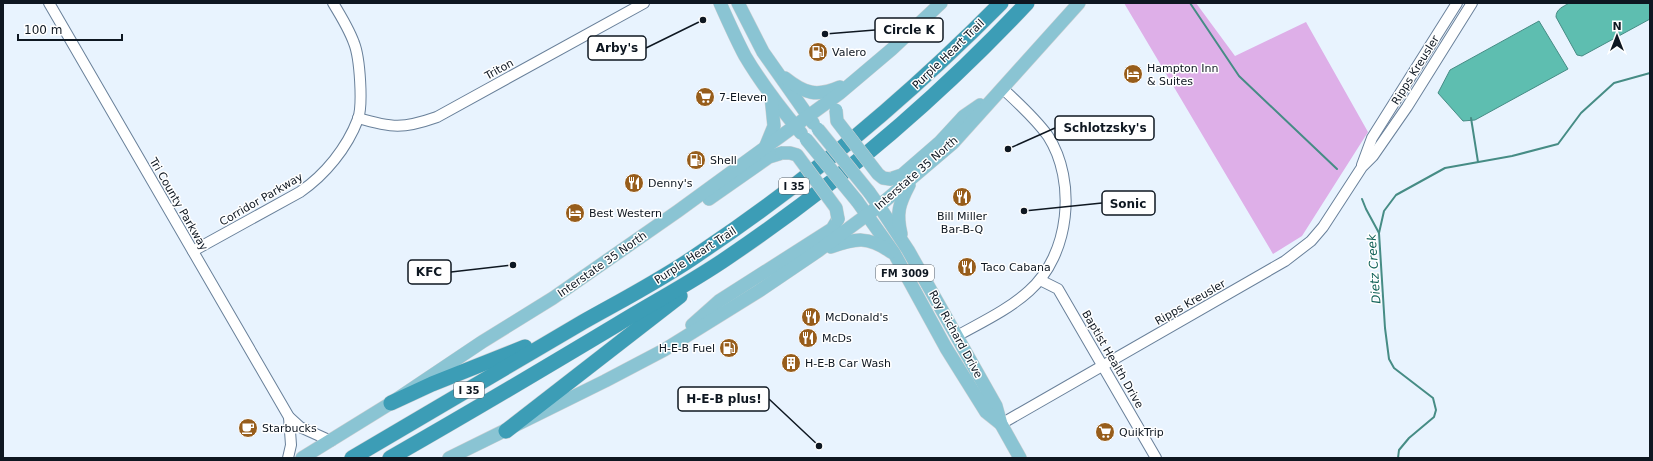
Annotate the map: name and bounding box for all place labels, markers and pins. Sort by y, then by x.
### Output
callout: Circle K [875,18,943,42]
callout: Arby's [588,36,646,60]
fuel station icon: Valero [807,41,829,63]
place label: Valero [832,46,867,59]
place label: Hampton Inn & Suites [1147,62,1218,88]
hotel icon: Hampton Inn & Suites [1122,63,1144,85]
supermarket icon: 7-Eleven [694,86,716,108]
place label: 7-Eleven [719,91,767,104]
callout: Schlotzsky's [1055,116,1154,140]
fuel station icon: Shell [685,149,707,171]
place label: Shell [710,154,737,167]
restaurant icon: Denny's [623,172,645,194]
place label: Denny's [648,177,693,190]
restaurant icon: Bill Miller Bar-B-Q [951,186,973,208]
callout: Sonic [1102,191,1155,215]
hotel icon: Best Western [564,202,586,224]
place label: Best Western [589,207,662,220]
place label: Bill Miller Bar-B-Q [937,210,988,236]
restaurant icon: Taco Cabana [956,256,978,278]
callout: KFC [408,260,451,284]
place label: Taco Cabana [980,261,1051,274]
restaurant icon: McDonald's [800,306,822,328]
place label: McDonald's [825,311,889,324]
restaurant icon: McDs [797,327,819,349]
place label: McDs [822,332,852,345]
fuel station icon: H-E-B Fuel [718,337,740,359]
place label: H-E-B Fuel [659,342,715,355]
building icon: H-E-B Car Wash [780,352,802,374]
place label: H-E-B Car Wash [805,357,891,370]
callout: H-E-B plus! [678,387,769,411]
cafe icon: Starbucks [237,417,259,439]
supermarket icon: QuikTrip [1094,421,1116,443]
place label: Starbucks [262,422,317,435]
place label: QuikTrip [1119,426,1164,439]

